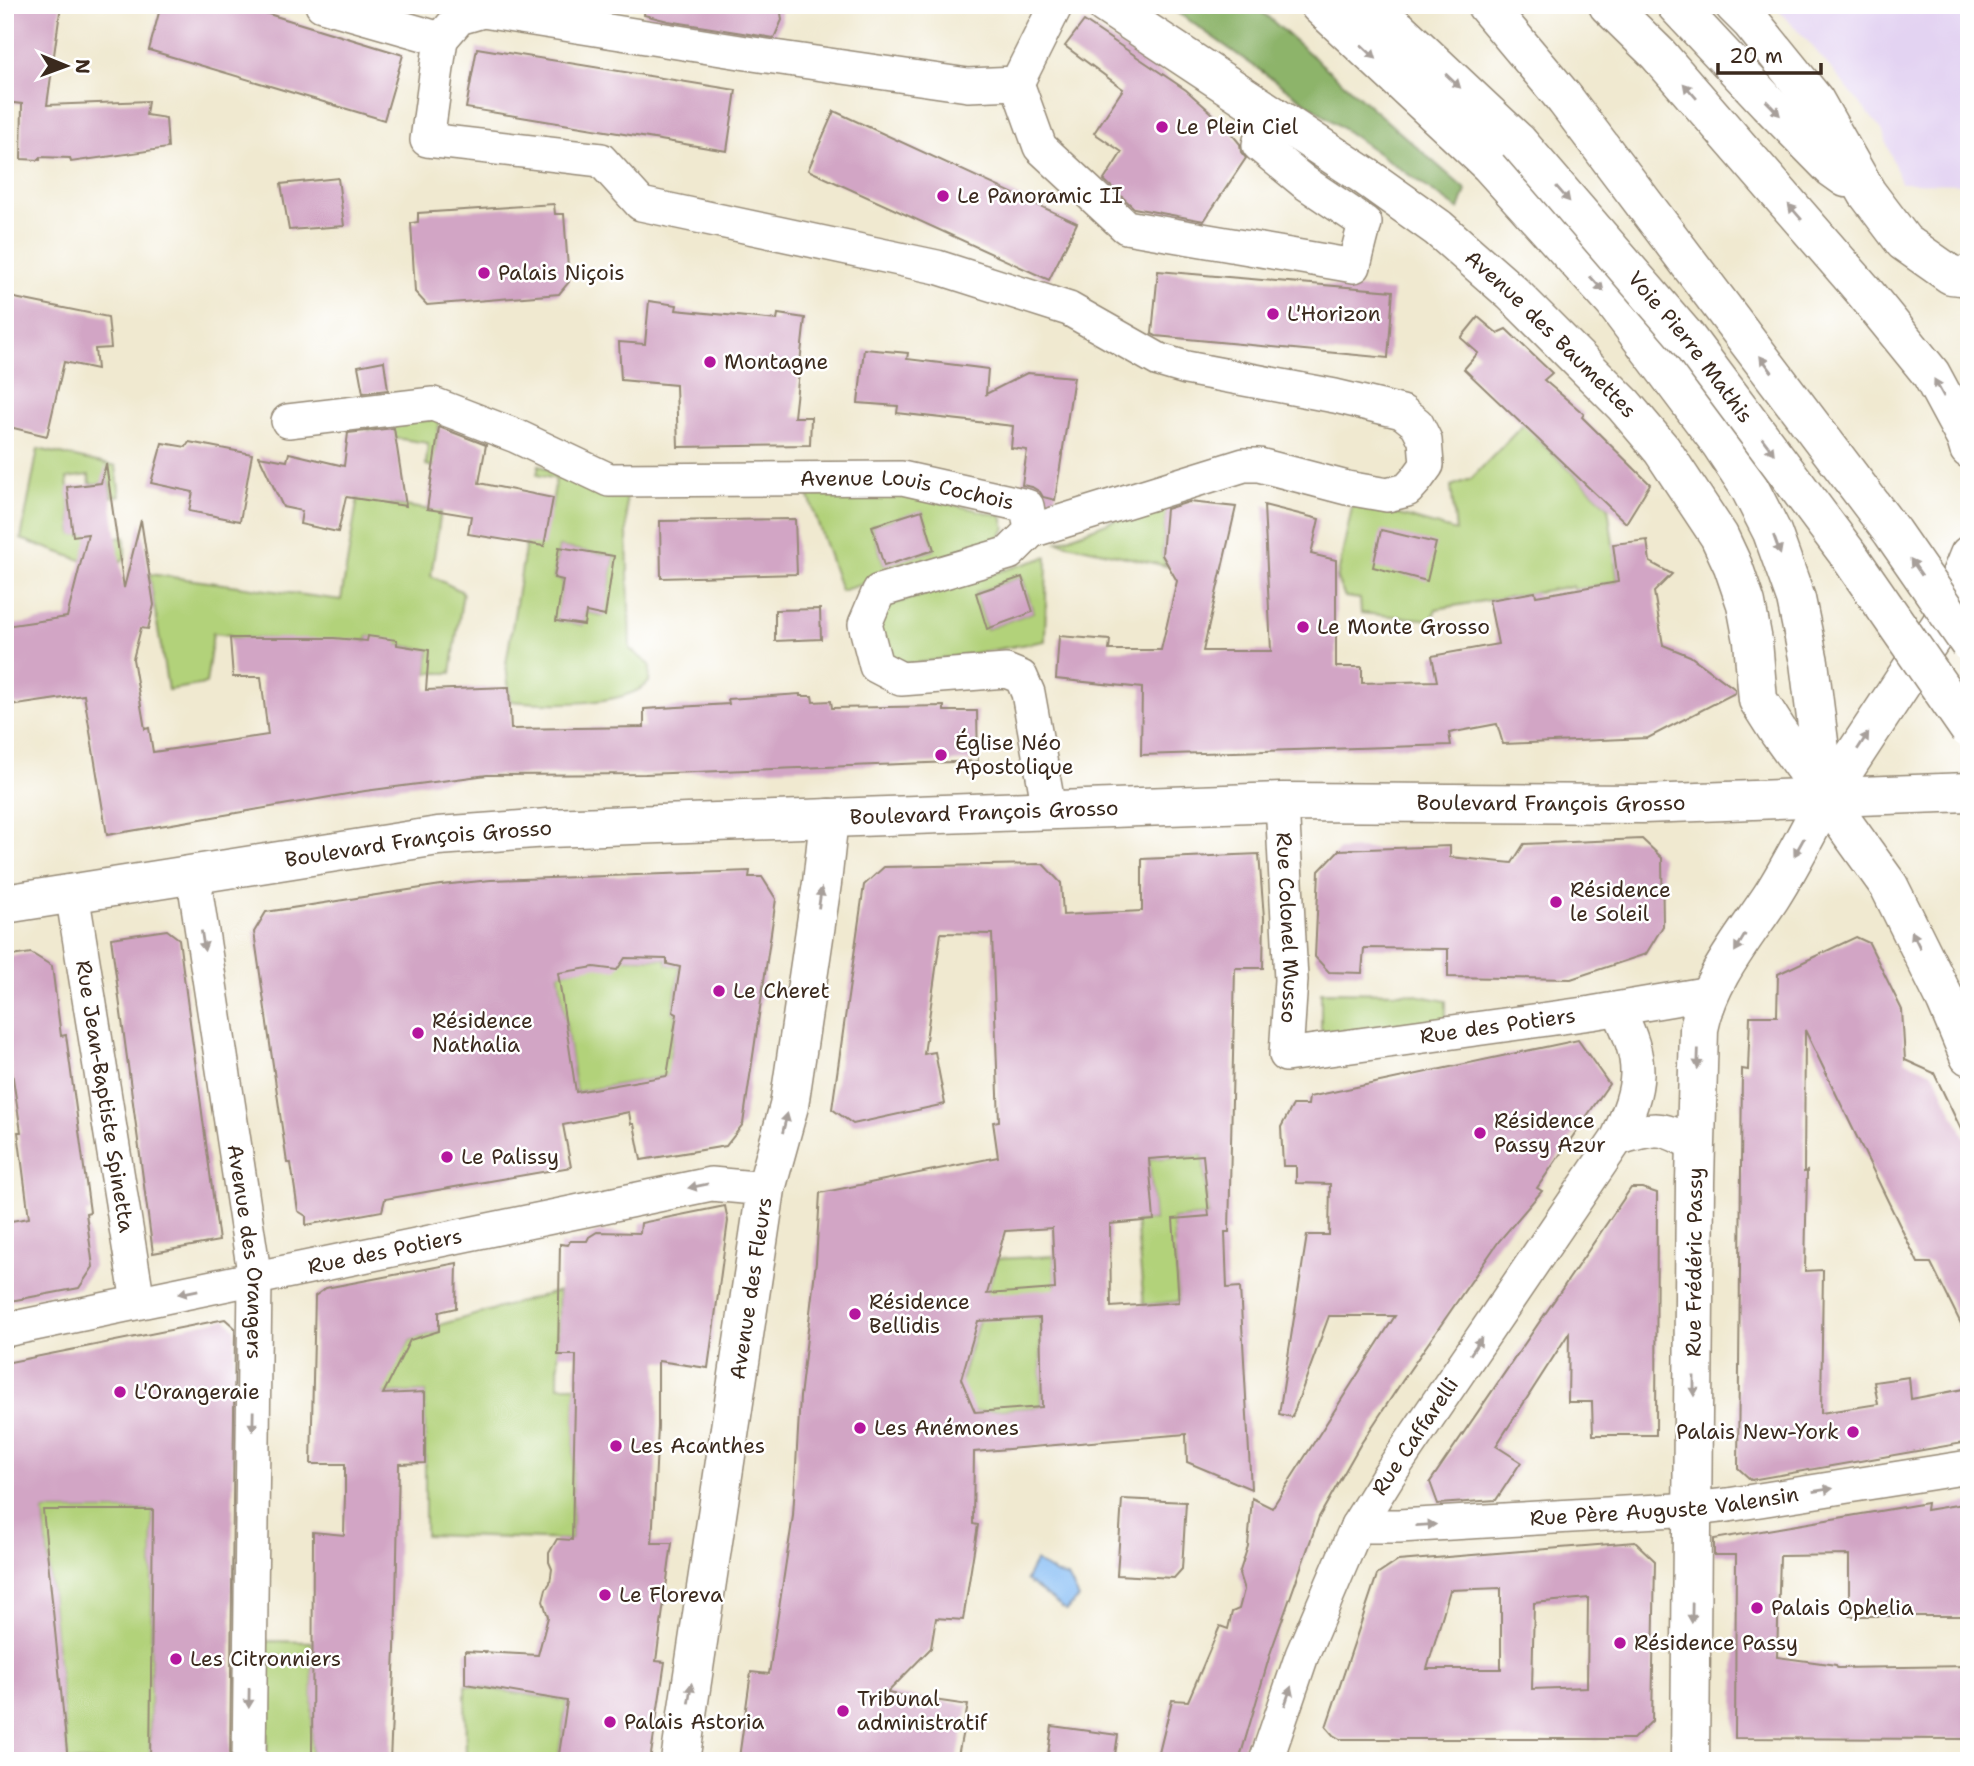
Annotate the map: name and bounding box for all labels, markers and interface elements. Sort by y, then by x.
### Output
north arrow [32,32,102,102]
scale bar [1718,32,1822,76]
text: 20 m [1729,42,1783,70]
one-way arrow [1360,43,1377,59]
text: N [70,59,95,74]
one-way arrow [1444,72,1461,88]
one-way arrow [1682,82,1698,100]
one-way arrow [1765,100,1781,116]
place label: Le Plein Ciel [1176,113,1299,141]
marker: Le Plein Ciel [1154,119,1170,135]
place label: Le Panoramic II [957,182,1123,210]
one-way arrow [1555,185,1570,202]
marker: Le Panoramic II [935,188,951,204]
one-way arrow [1787,203,1803,221]
street label: Avenue des Baumettes [1459,244,1643,424]
place label: Palais Niçois [498,259,625,287]
marker: Palais Niçois [476,265,492,281]
street label: Voie Pierre Mathis [1621,265,1759,429]
one-way arrow [1589,275,1605,293]
place label: L'Horizon [1287,300,1381,328]
marker: L'Horizon [1265,306,1281,322]
place label: Montagne [724,348,828,376]
marker: Montagne [702,354,718,370]
one-way arrow [1759,355,1773,373]
one-way arrow [1933,378,1945,398]
one-way arrow [1760,437,1775,455]
street label: Avenue Louis Cochois [800,464,1017,517]
one-way arrow [1772,535,1783,556]
one-way arrow [1909,558,1923,576]
place label: Le Monte Grosso [1317,613,1490,641]
marker: Le Monte Grosso [1295,619,1311,635]
place label: Église Néo Apostolique [955,728,1074,781]
one-way arrow [1856,732,1869,751]
marker: Église Néo Apostolique [933,747,949,763]
street label: Boulevard François Grosso [1416,788,1686,818]
street label: Boulevard François Grosso [849,794,1119,831]
street label: Boulevard François Grosso [283,814,553,874]
street label: Rue Colonel Musso [1270,832,1305,1024]
one-way arrow [1793,837,1805,857]
place label: Résidence le Soleil [1570,876,1671,928]
one-way arrow [815,887,826,909]
marker: Résidence le Soleil [1548,894,1564,910]
one-way arrow [198,930,209,952]
one-way arrow [1911,930,1922,950]
one-way arrow [1733,934,1746,953]
street label: Rue Jean-Baptiste Spinetta [69,958,141,1235]
place label: Le Cheret [733,977,830,1005]
marker: Le Cheret [711,983,727,999]
street label: Rue des Potiers [1418,1001,1577,1050]
place label: Résidence Nathalia [432,1007,533,1059]
marker: Résidence Nathalia [410,1025,426,1041]
one-way arrow [1693,1049,1704,1071]
place label: Résidence Passy Azur [1494,1107,1606,1159]
one-way arrow [780,1112,791,1134]
marker: Résidence Passy Azur [1472,1125,1488,1141]
street label: Avenue des Orangers [221,1142,269,1360]
place label: Le Palissy [461,1143,559,1171]
marker: Le Palissy [439,1149,455,1165]
street label: Rue Frédéric Passy [1679,1167,1709,1357]
one-way arrow [687,1181,709,1192]
street label: Avenue des Fleurs [724,1195,779,1381]
street label: Rue des Potiers [305,1222,465,1281]
one-way arrow [177,1287,199,1298]
place label: Résidence Bellidis [869,1288,970,1340]
marker: Résidence Bellidis [847,1306,863,1322]
one-way arrow [1469,1337,1483,1355]
street label: Rue Caffarelli [1365,1372,1465,1501]
one-way arrow [1688,1375,1700,1397]
place label: L'Orangeraie [134,1378,260,1406]
marker: L'Orangeraie [112,1384,128,1400]
one-way arrow [247,1410,259,1432]
place label: Les Anémones [874,1414,1019,1442]
place label: Palais New-York [1676,1418,1839,1446]
marker: Les Anémones [852,1420,868,1436]
marker: Palais New-York [1845,1424,1861,1440]
place label: Les Acanthes [630,1432,765,1460]
marker: Les Acanthes [608,1438,624,1454]
street label: Rue Père Auguste Valensin [1529,1480,1801,1532]
one-way arrow [1812,1484,1834,1495]
one-way arrow [1415,1519,1437,1530]
place label: Le Floreva [619,1581,723,1609]
marker: Le Floreva [597,1587,613,1603]
place label: Palais Ophelia [1771,1594,1914,1622]
marker: Palais Ophelia [1749,1600,1765,1616]
one-way arrow [1686,1602,1698,1624]
place label: Résidence Passy [1634,1629,1798,1657]
marker: Résidence Passy [1612,1635,1628,1651]
place label: Les Citronniers [190,1645,341,1673]
marker: Les Citronniers [168,1651,184,1667]
one-way arrow [685,1682,696,1704]
place label: Tribunal administratif [857,1685,988,1737]
one-way arrow [1283,1686,1294,1707]
one-way arrow [244,1687,255,1709]
marker: Tribunal administratif [835,1703,851,1719]
place label: Palais Astoria [624,1708,764,1736]
marker: Palais Astoria [602,1714,618,1730]

